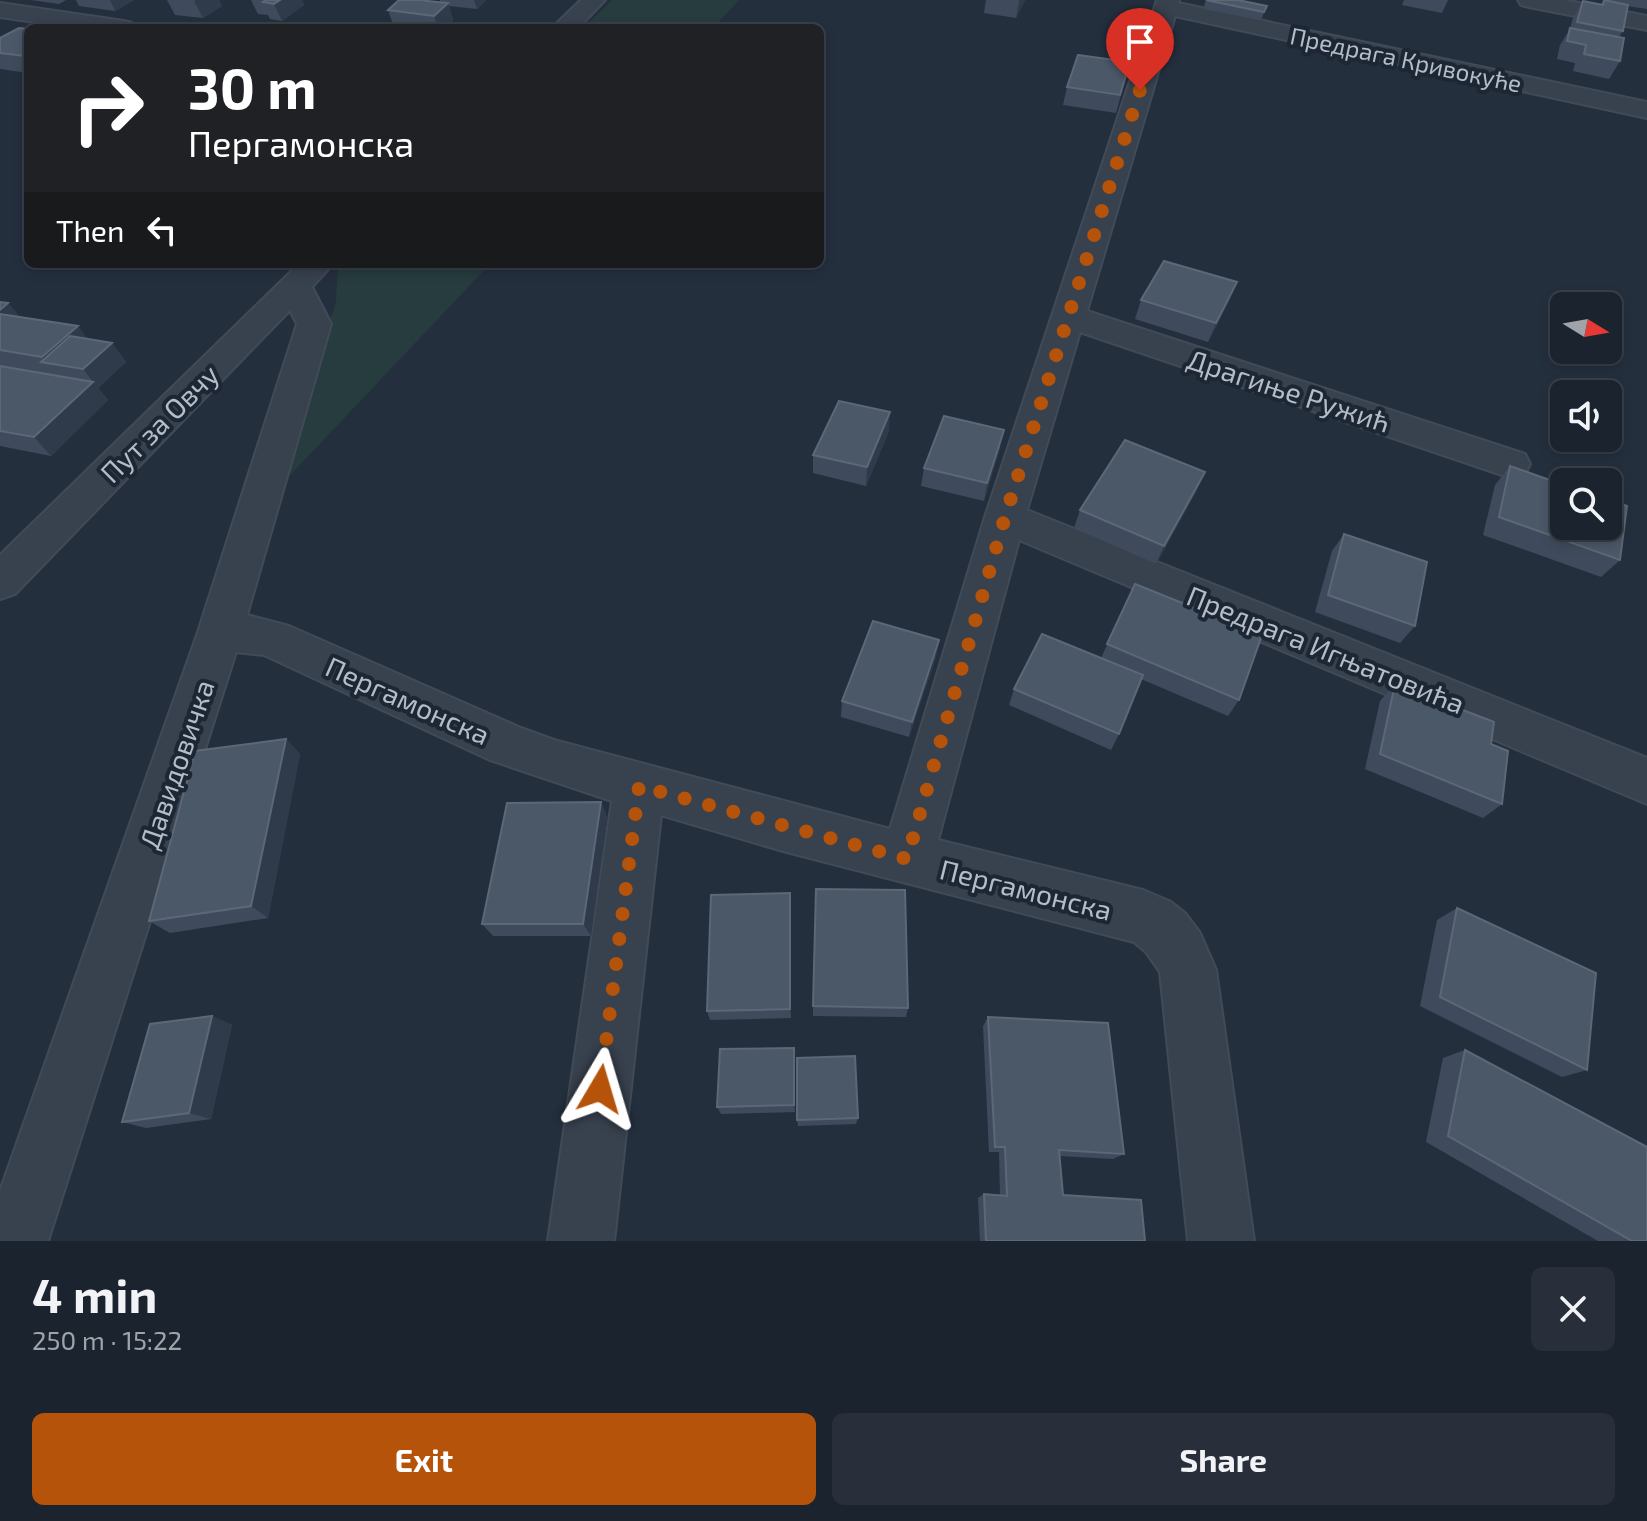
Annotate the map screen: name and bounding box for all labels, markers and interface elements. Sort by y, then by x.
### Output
pin [1106,8,1174,90]
icon: arrive [1118,20,1162,64]
street label: Предрага Кривокуће [1287,20,1524,99]
text: 30 m [188,53,317,120]
icon: right [56,56,160,160]
text: Пергамонска [188,121,414,164]
icon: left [140,208,184,252]
text: Then [56,212,124,248]
north arrow [1550,292,1622,364]
map controls [1550,292,1622,540]
street label: Драгиње Ружић [1183,341,1395,439]
street label: Пут за Овчу [93,357,225,489]
button: sound [1550,380,1622,452]
button: search [1550,468,1622,540]
street label: Предрага Игњатовића [1182,578,1470,720]
street label: Пергамонска [321,649,495,751]
street label: Давидовичка [131,675,221,853]
street label: Пергамонска [937,851,1115,927]
position arrow [558,1047,642,1131]
text: 4 min [32,1265,157,1323]
button: close [1531,1267,1615,1351]
text: 250 m · 15:22 [32,1324,182,1355]
button: Exit [32,1413,816,1505]
button: Share [832,1413,1615,1505]

